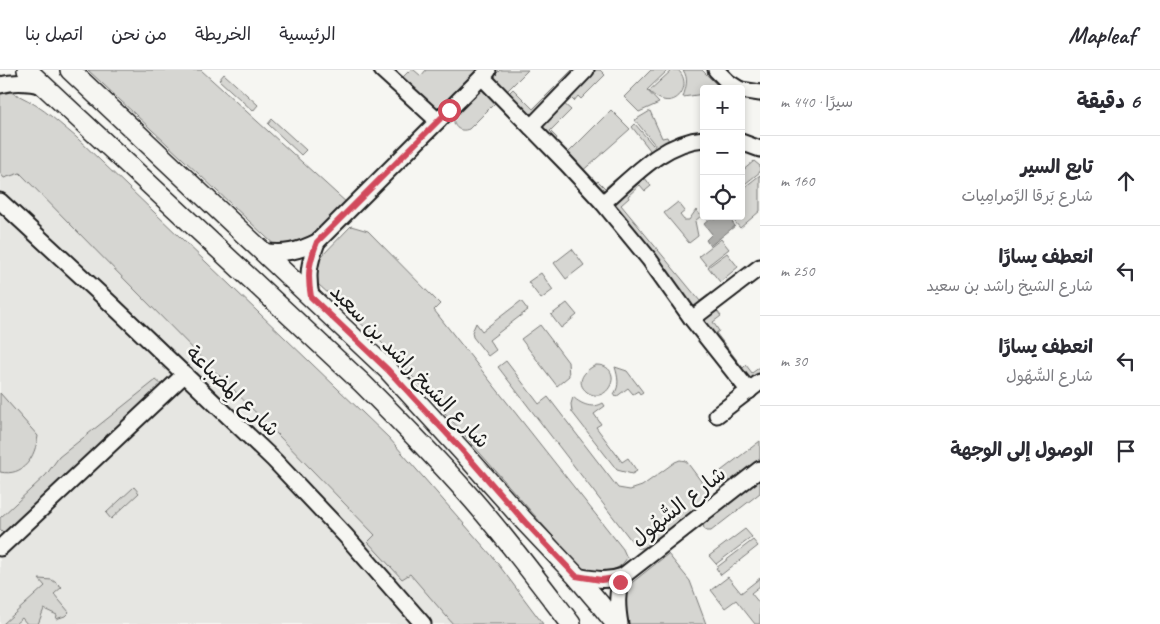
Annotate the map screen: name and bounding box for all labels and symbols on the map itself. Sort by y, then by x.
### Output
route start [438,99,461,122]
street label: شارع الشيخ راشد بن سعيد [323,278,495,455]
street label: شارع المِضباعة [179,340,285,444]
street label: شارع السُّهُول [625,461,732,553]
route end [609,571,632,594]

